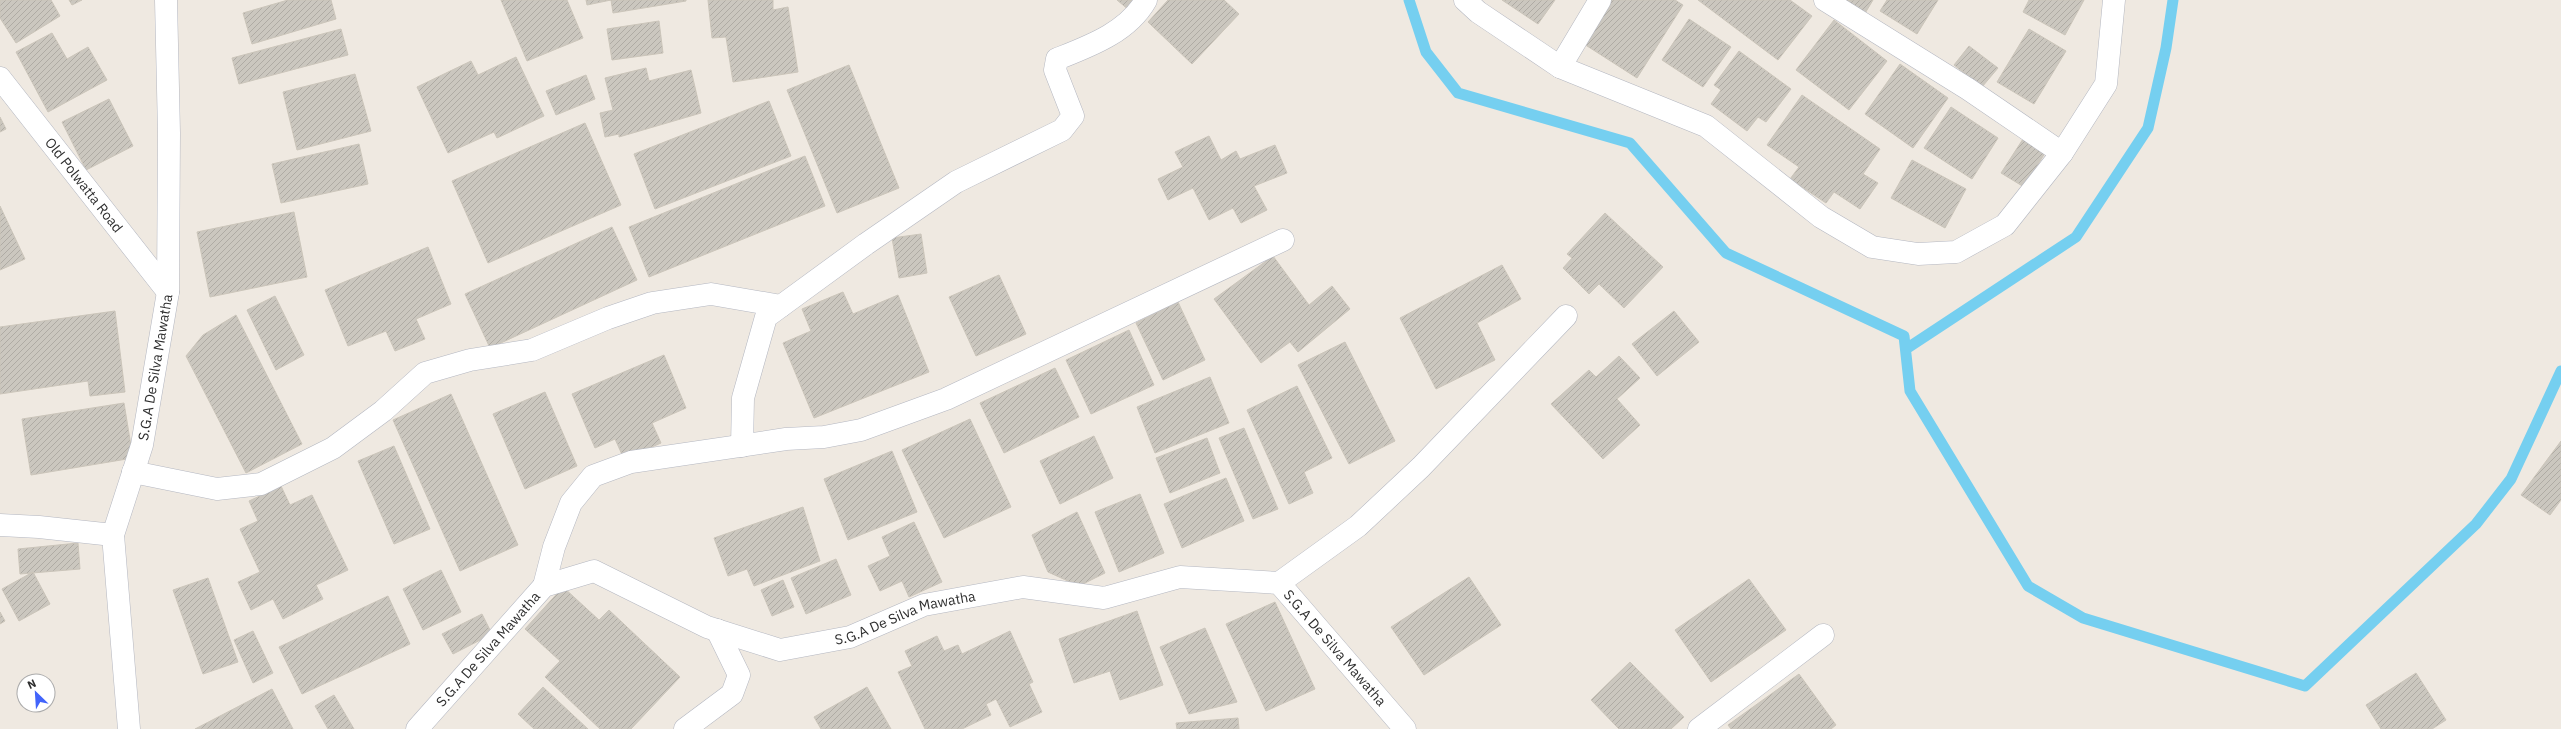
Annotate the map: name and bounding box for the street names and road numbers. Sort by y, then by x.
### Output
street label: Old Polwatta Road [41,134,127,236]
street label: S.G.A De Silva Mawatha [134,292,177,442]
street label: S.G.A De Silva Mawatha [1280,586,1391,710]
street label: S.G.A De Silva Mawatha [432,587,544,710]
street label: S.G.A De Silva Mawatha [833,587,977,649]

